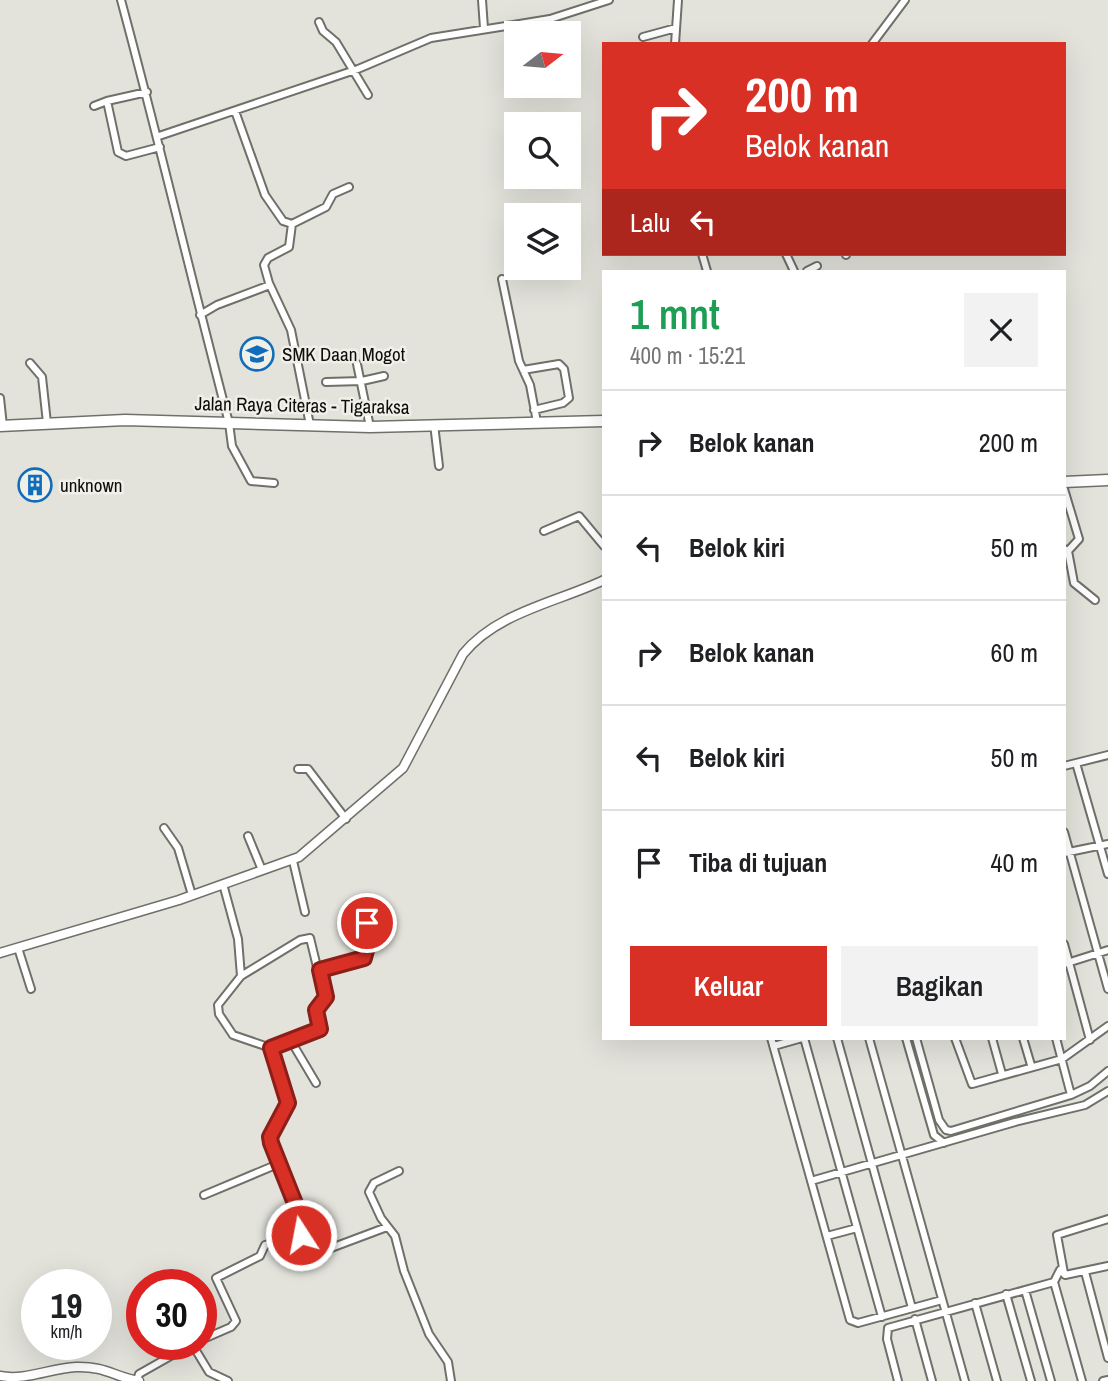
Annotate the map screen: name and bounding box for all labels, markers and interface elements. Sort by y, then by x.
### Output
north arrow [504,21,581,98]
map controls [504,21,581,280]
text: 200 m [745,61,859,127]
icon: right [630,70,721,161]
button: search [504,112,581,189]
text: Belok kanan [745,124,889,167]
button: layers [504,203,581,280]
icon: left [684,203,722,241]
text: Lalu [630,205,670,240]
text: 1 mnt [630,286,720,342]
button: close [964,293,1038,367]
school or university icon: SMK Daan Mogot [238,335,276,373]
text: 400 m · 15:21 [630,340,745,371]
place label: SMK Daan Mogot [282,341,406,367]
street label: Jalan Raya Citeras - Tigaraksa [194,390,410,420]
icon: right [630,424,668,462]
text: Belok kanan [689,425,815,460]
text: 200 m [979,425,1038,460]
building icon: unknown [16,466,54,504]
place label: unknown [60,472,122,498]
icon: left [630,529,668,567]
text: Belok kiri [689,530,785,565]
text: 50 m [991,530,1038,565]
icon: right [630,634,668,672]
text: Belok kanan [689,635,815,670]
text: 60 m [991,635,1038,670]
icon: left [630,739,668,777]
text: Belok kiri [689,740,785,775]
text: 50 m [991,740,1038,775]
icon: arrive [630,844,668,882]
text: Tiba di tujuan [689,845,827,880]
text: 40 m [991,845,1038,880]
pin [337,893,397,953]
icon: arrive [348,904,386,942]
button: Keluar [630,946,827,1026]
button: Bagikan [841,946,1038,1026]
position arrow [264,1198,338,1272]
speed limit sign: 30 [126,1269,217,1360]
text: 19 [51,1282,82,1329]
text: km/h [51,1319,83,1344]

